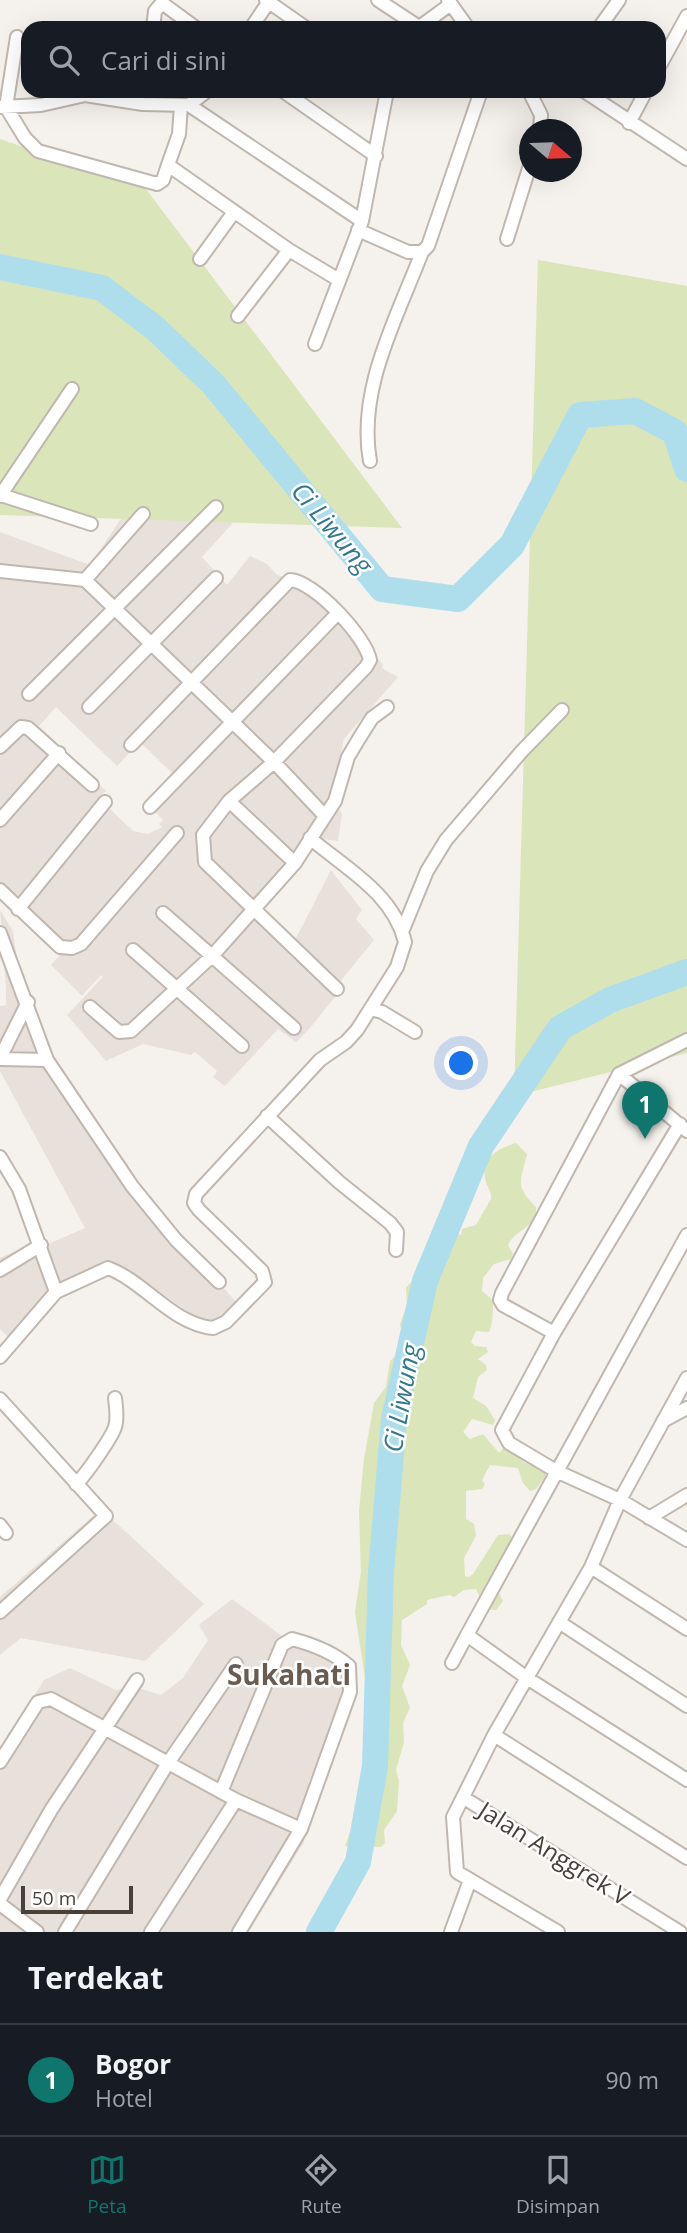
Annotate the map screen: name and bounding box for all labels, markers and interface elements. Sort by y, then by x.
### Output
search box [21,21,666,98]
icon: search [45,41,83,79]
text: Cari di sini [101,42,226,78]
north arrow [519,119,582,182]
water label: Ci Liwung [284,474,383,582]
your location [444,1046,478,1080]
pin: 1 [622,1081,668,1139]
water label: Ci Liwung [374,1339,429,1455]
district label: Sukahati [227,1655,351,1693]
street label: Jalan Anggrek V [471,1792,637,1913]
scale bar [21,1883,133,1915]
text: 50 m [32,1885,76,1911]
text: Terdekat [28,1957,163,1998]
text: Bogor [95,2046,171,2082]
text: 1 [44,2064,58,2096]
text: 90 m [605,2064,659,2096]
text: Hotel [95,2082,153,2114]
tab: Peta [87,2151,127,2219]
tab: Rute [301,2151,342,2219]
tab: Disimpan [516,2151,600,2219]

